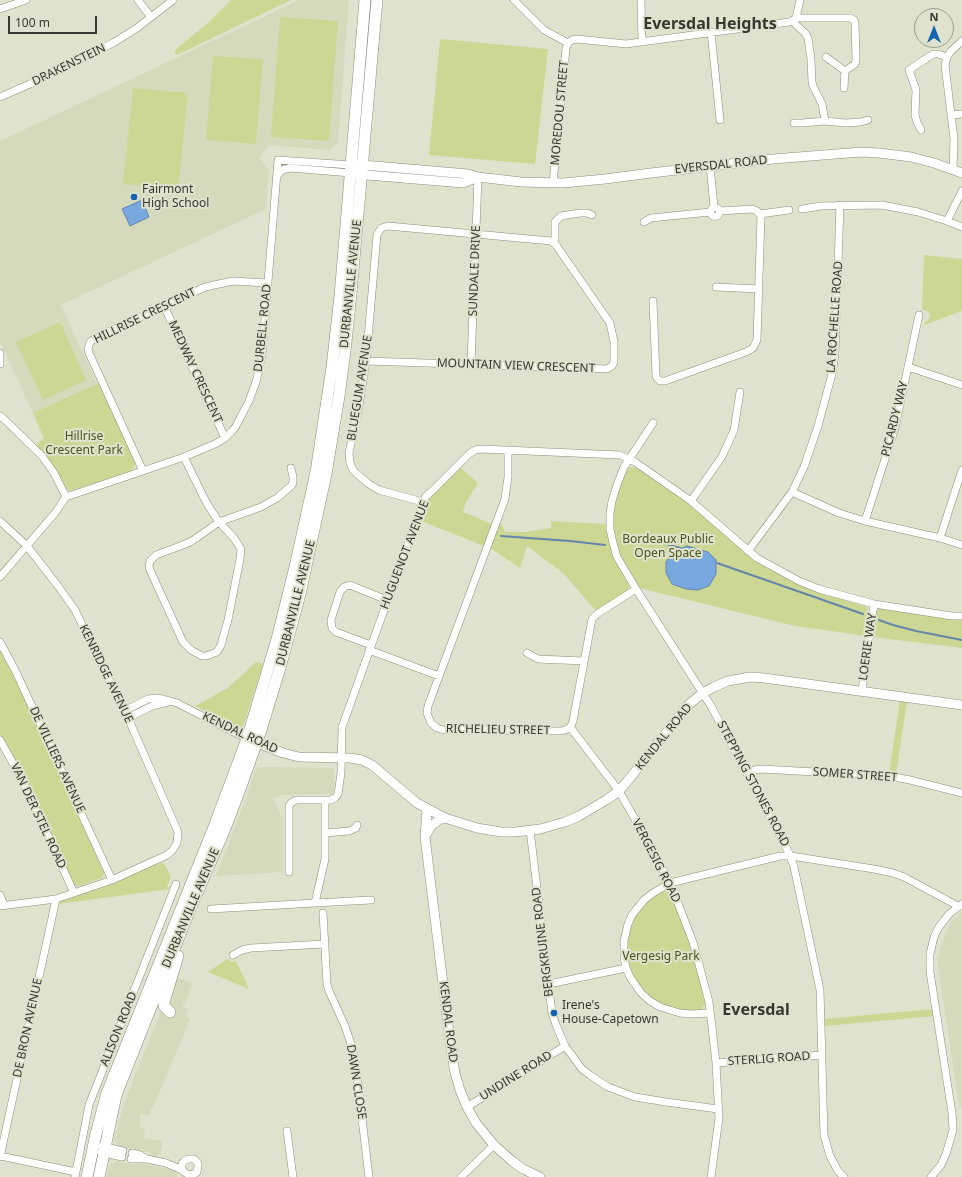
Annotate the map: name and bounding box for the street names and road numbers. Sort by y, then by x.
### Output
street label: DRAKENSTEIN [30,41,108,89]
street label: MOREDOU STREET [548,60,572,166]
street label: EVERSDAL ROAD [674,153,768,177]
street label: DURBANVILLE AVENUE [337,219,365,349]
street label: SUNDALE DRIVE [466,225,484,317]
street label: LA ROCHELLE ROAD [824,260,846,374]
street label: DURBELL ROAD [251,283,275,373]
street label: HILLRISE CRESCENT [92,285,198,347]
street label: MEDWAY CRESCENT [165,318,225,426]
street label: BLUEGUM AVENUE [345,334,375,442]
street label: MOUNTAIN VIEW CRESCENT [437,356,595,376]
street label: PICARDY WAY [879,380,911,458]
street label: HUGUENOT AVENUE [378,499,432,611]
street label: DURBANVILLE AVENUE [273,539,319,667]
street label: LOERIE WAY [856,612,880,682]
street label: KENRIDGE AVENUE [76,622,136,726]
street label: KENDAL ROAD [633,701,695,773]
street label: DE VILLIERS AVENUE [26,704,88,816]
street label: KENDAL ROAD [200,709,280,757]
street label: STEPPING STONES ROAD [714,719,792,849]
street label: RICHELIEU STREET [446,722,550,738]
street label: VAN DER STEL ROAD [7,761,69,871]
street label: SOMER STREET [812,765,898,785]
street label: VERGESIG ROAD [629,817,683,905]
street label: DURBANVILLE AVENUE [159,846,223,970]
street label: BERGKRUINE ROAD [529,886,557,998]
street label: DE BRON AVENUE [10,977,46,1079]
street label: KENDAL ROAD [436,981,460,1063]
street label: ALISON ROAD [97,990,141,1068]
street label: DAWN CLOSE [343,1044,369,1120]
street label: UNDINE ROAD [477,1048,555,1104]
street label: STERLIG ROAD [727,1049,811,1069]

